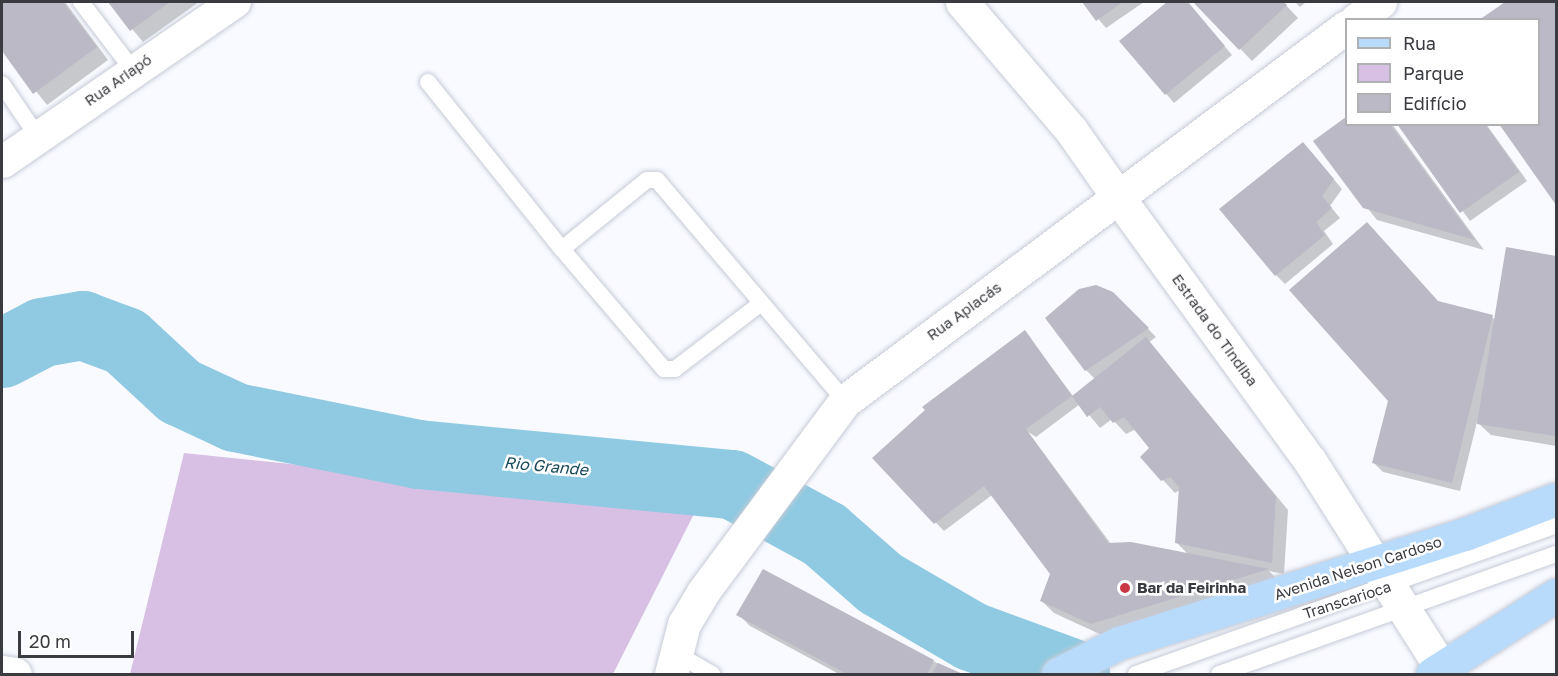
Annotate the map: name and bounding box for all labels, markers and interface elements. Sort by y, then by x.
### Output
legend [1345,18,1540,126]
text: Rua [1403,32,1436,54]
street label: Rua Ariapó [81,50,155,110]
text: Parque [1403,62,1464,84]
text: Edifício [1403,92,1467,114]
street label: Estrada do Tindiba [1168,270,1262,390]
street label: Rua Apiacás [923,278,1005,344]
water label: Rio Grande [503,453,589,479]
street label: Avenida Nelson Cardoso [1272,532,1444,604]
street label: Transcarioca [1301,577,1393,623]
place label: Bar da Feirinha [1137,579,1246,597]
marker: Bar da Feirinha [1118,581,1132,595]
scale bar [21,619,136,657]
text: 20 m [29,630,71,652]

